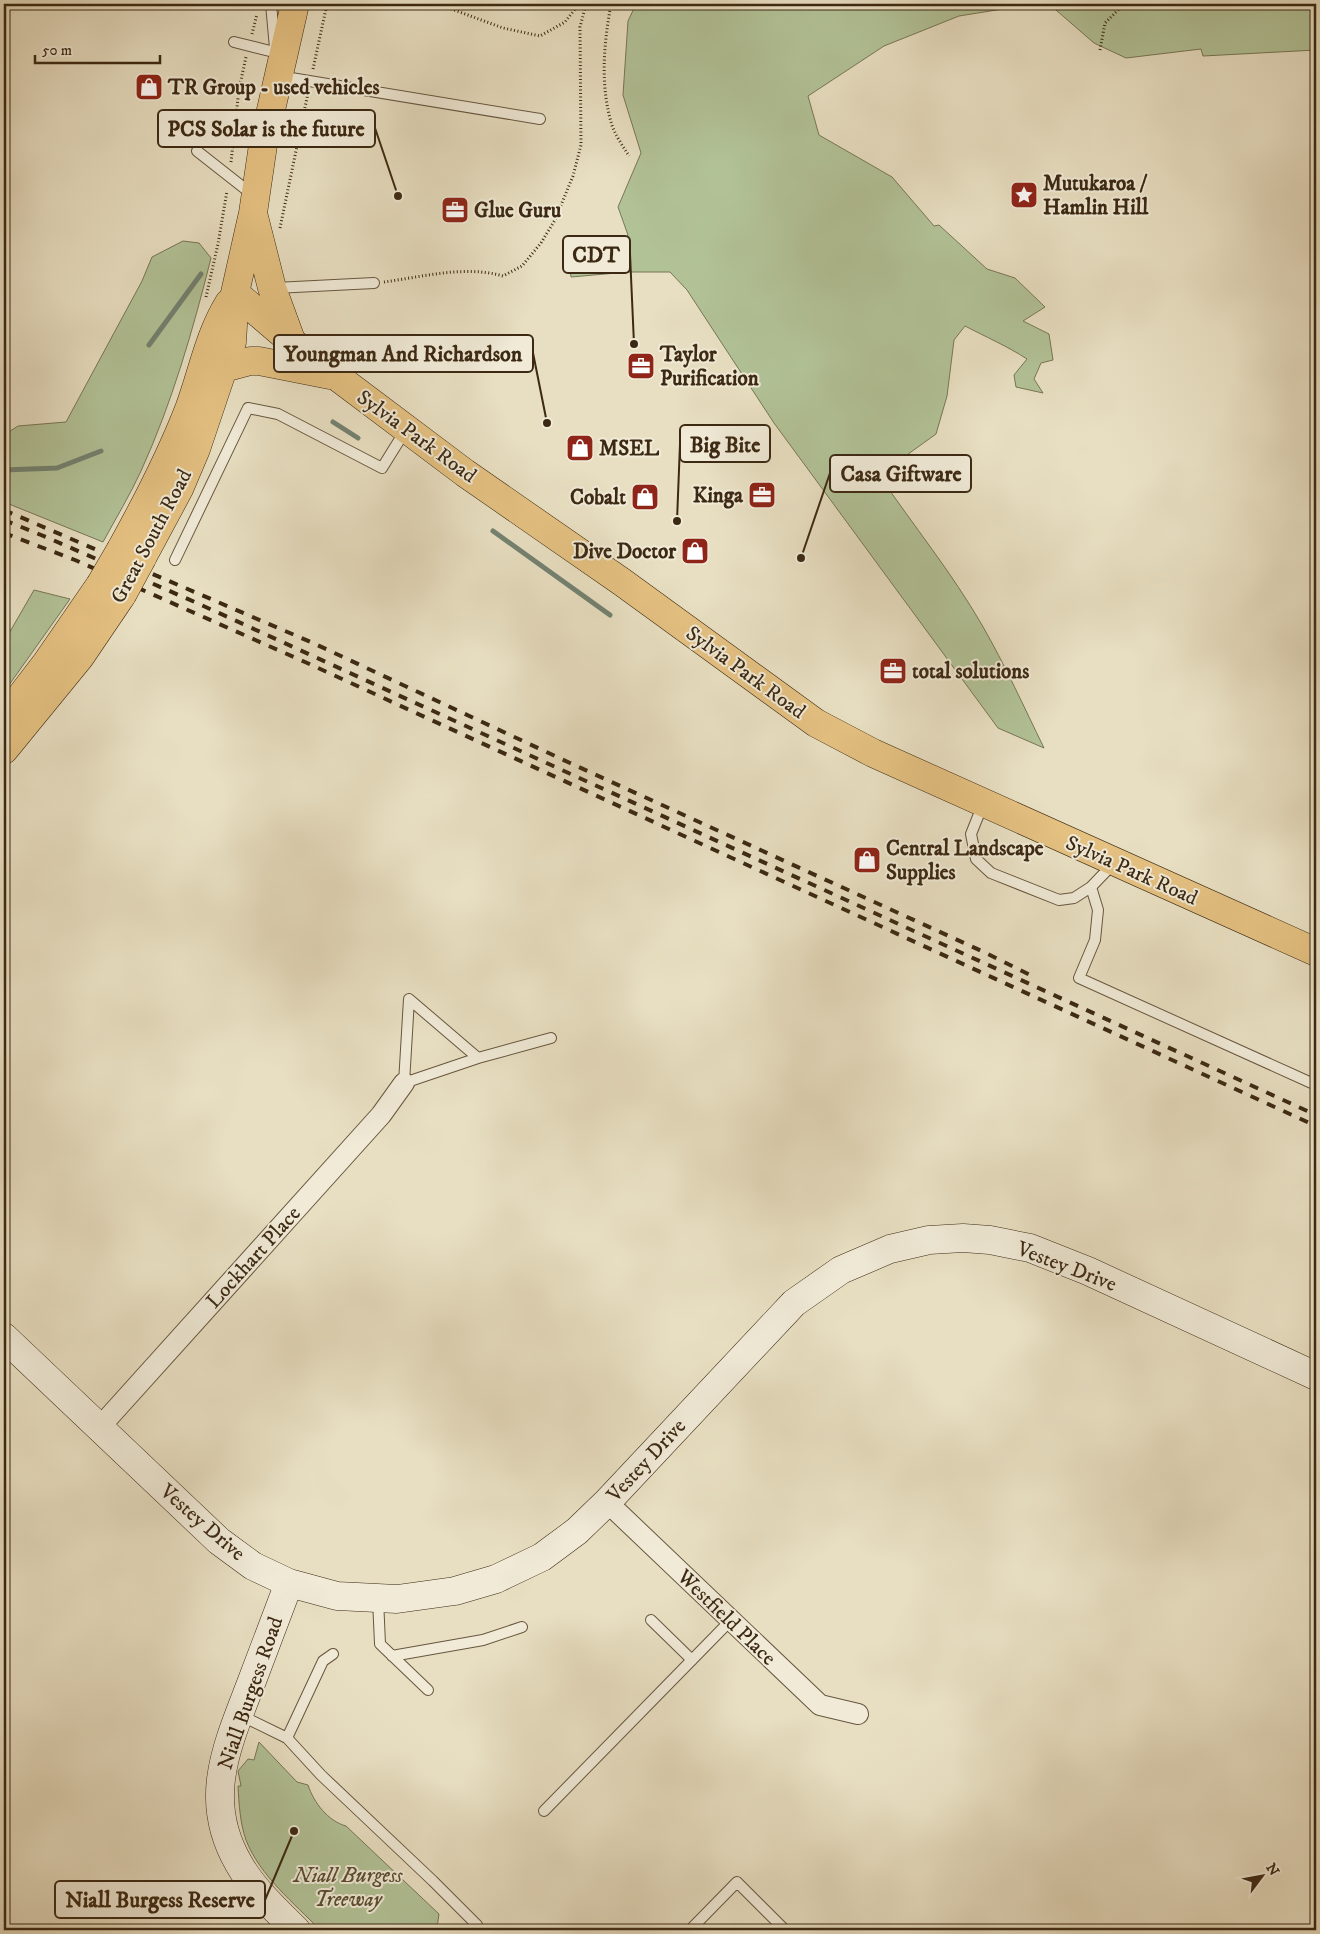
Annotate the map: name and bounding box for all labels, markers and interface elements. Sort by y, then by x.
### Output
scale bar [35,32,160,64]
text: 50 m [42,41,72,60]
shop icon: TR Group - used vehicles [134,72,164,102]
place label: TR Group - used vehicles [167,75,379,101]
callout: PCS Solar is the future [158,110,375,147]
text: PCS Solar is the future [167,116,365,143]
place label: Mutukaroa / Hamlin Hill [1043,171,1149,221]
place icon: Mutukaroa / Hamlin Hill [1009,180,1039,210]
office icon: Glue Guru [440,195,470,225]
place label: Glue Guru [474,198,561,224]
callout: CDT [563,236,630,273]
text: CDT [572,242,620,269]
callout: Youngman And Richardson [274,335,533,372]
text: Youngman And Richardson [283,341,523,368]
place label: Taylor Purification [659,342,760,392]
office icon: Taylor Purification [626,351,656,381]
street label: Sylvia Park Road [351,385,482,489]
callout: Big Bite [680,425,770,462]
text: Big Bite [690,432,760,459]
shop icon: MSEL [565,433,595,463]
place label: MSEL [599,436,660,462]
callout: Casa Giftware [830,455,971,492]
text: Casa Giftware [840,461,962,488]
street label: Great South Road [106,464,198,608]
office icon: Kinga [747,480,777,510]
shop icon: Cobalt [630,482,660,512]
place label: Kinga [693,483,744,509]
place label: Cobalt [570,485,626,511]
shop icon: Dive Doctor [680,536,710,566]
place label: Dive Doctor [573,539,677,565]
street label: Sylvia Park Road [680,621,811,725]
office icon: total solutions [878,656,908,686]
place label: total solutions [912,659,1029,685]
street label: Sylvia Park Road [1062,830,1202,912]
place label: Central Landscape Supplies [886,836,1044,886]
shop icon: Central Landscape Supplies [852,845,882,875]
street label: Lockhart Place [201,1201,307,1314]
street label: Vestey Drive [1012,1236,1120,1298]
street label: Vestey Drive [601,1413,692,1509]
street label: Vestey Drive [154,1478,251,1567]
street label: Westfield Place [671,1563,781,1672]
street label: Niall Burgess Road [213,1613,290,1773]
north arrow [1238,1852,1288,1902]
text: N [1261,1860,1283,1880]
park label: Niall Burgess Treeway [293,1863,403,1913]
callout: Niall Burgess Reserve [55,1881,265,1918]
text: Niall Burgess Reserve [65,1887,255,1914]

